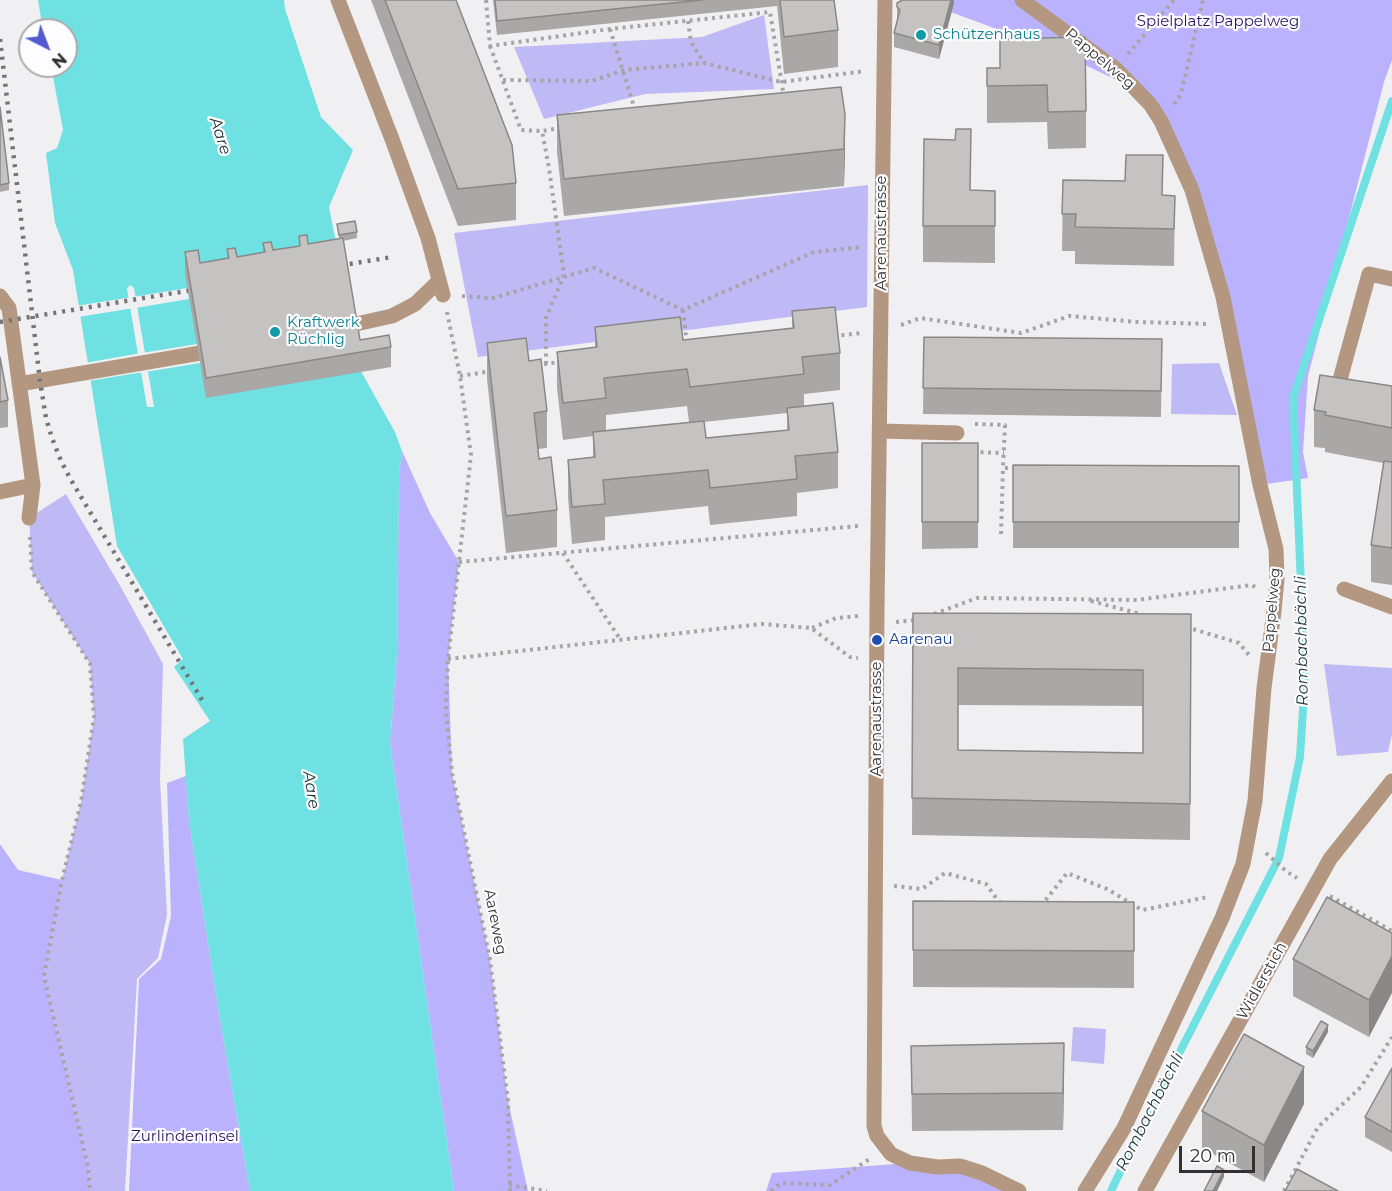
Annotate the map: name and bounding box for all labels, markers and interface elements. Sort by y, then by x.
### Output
park label: Spielplatz Pappelweg [1137,13,1299,31]
north arrow [18,18,78,78]
street label: Pappelweg [1062,25,1138,93]
place label: Schützenhaus [933,26,1040,44]
marker: Schützenhaus [914,28,928,42]
text: N [48,49,70,72]
water label: Aare [205,115,235,157]
street label: Aarenaustrasse [873,176,891,290]
place label: Kraftwerk Rüchlig [287,314,360,349]
marker: Kraftwerk Rüchlig [268,325,282,339]
street label: Pappelweg [1259,567,1285,653]
water label: Rombachbächli [1291,576,1313,706]
place label: Aarenau [889,631,953,649]
marker: Aarenau [870,633,884,647]
street label: Aarenaustrasse [868,662,886,776]
water label: Aare [299,770,323,810]
street label: Aareweg [480,888,510,956]
street label: Widlerstich [1233,939,1291,1023]
water label: Rombachbächli [1112,1050,1188,1174]
park label: Zurlindeninsel [131,1128,239,1146]
scale bar [1182,1134,1258,1172]
text: 20 m [1190,1145,1236,1167]

